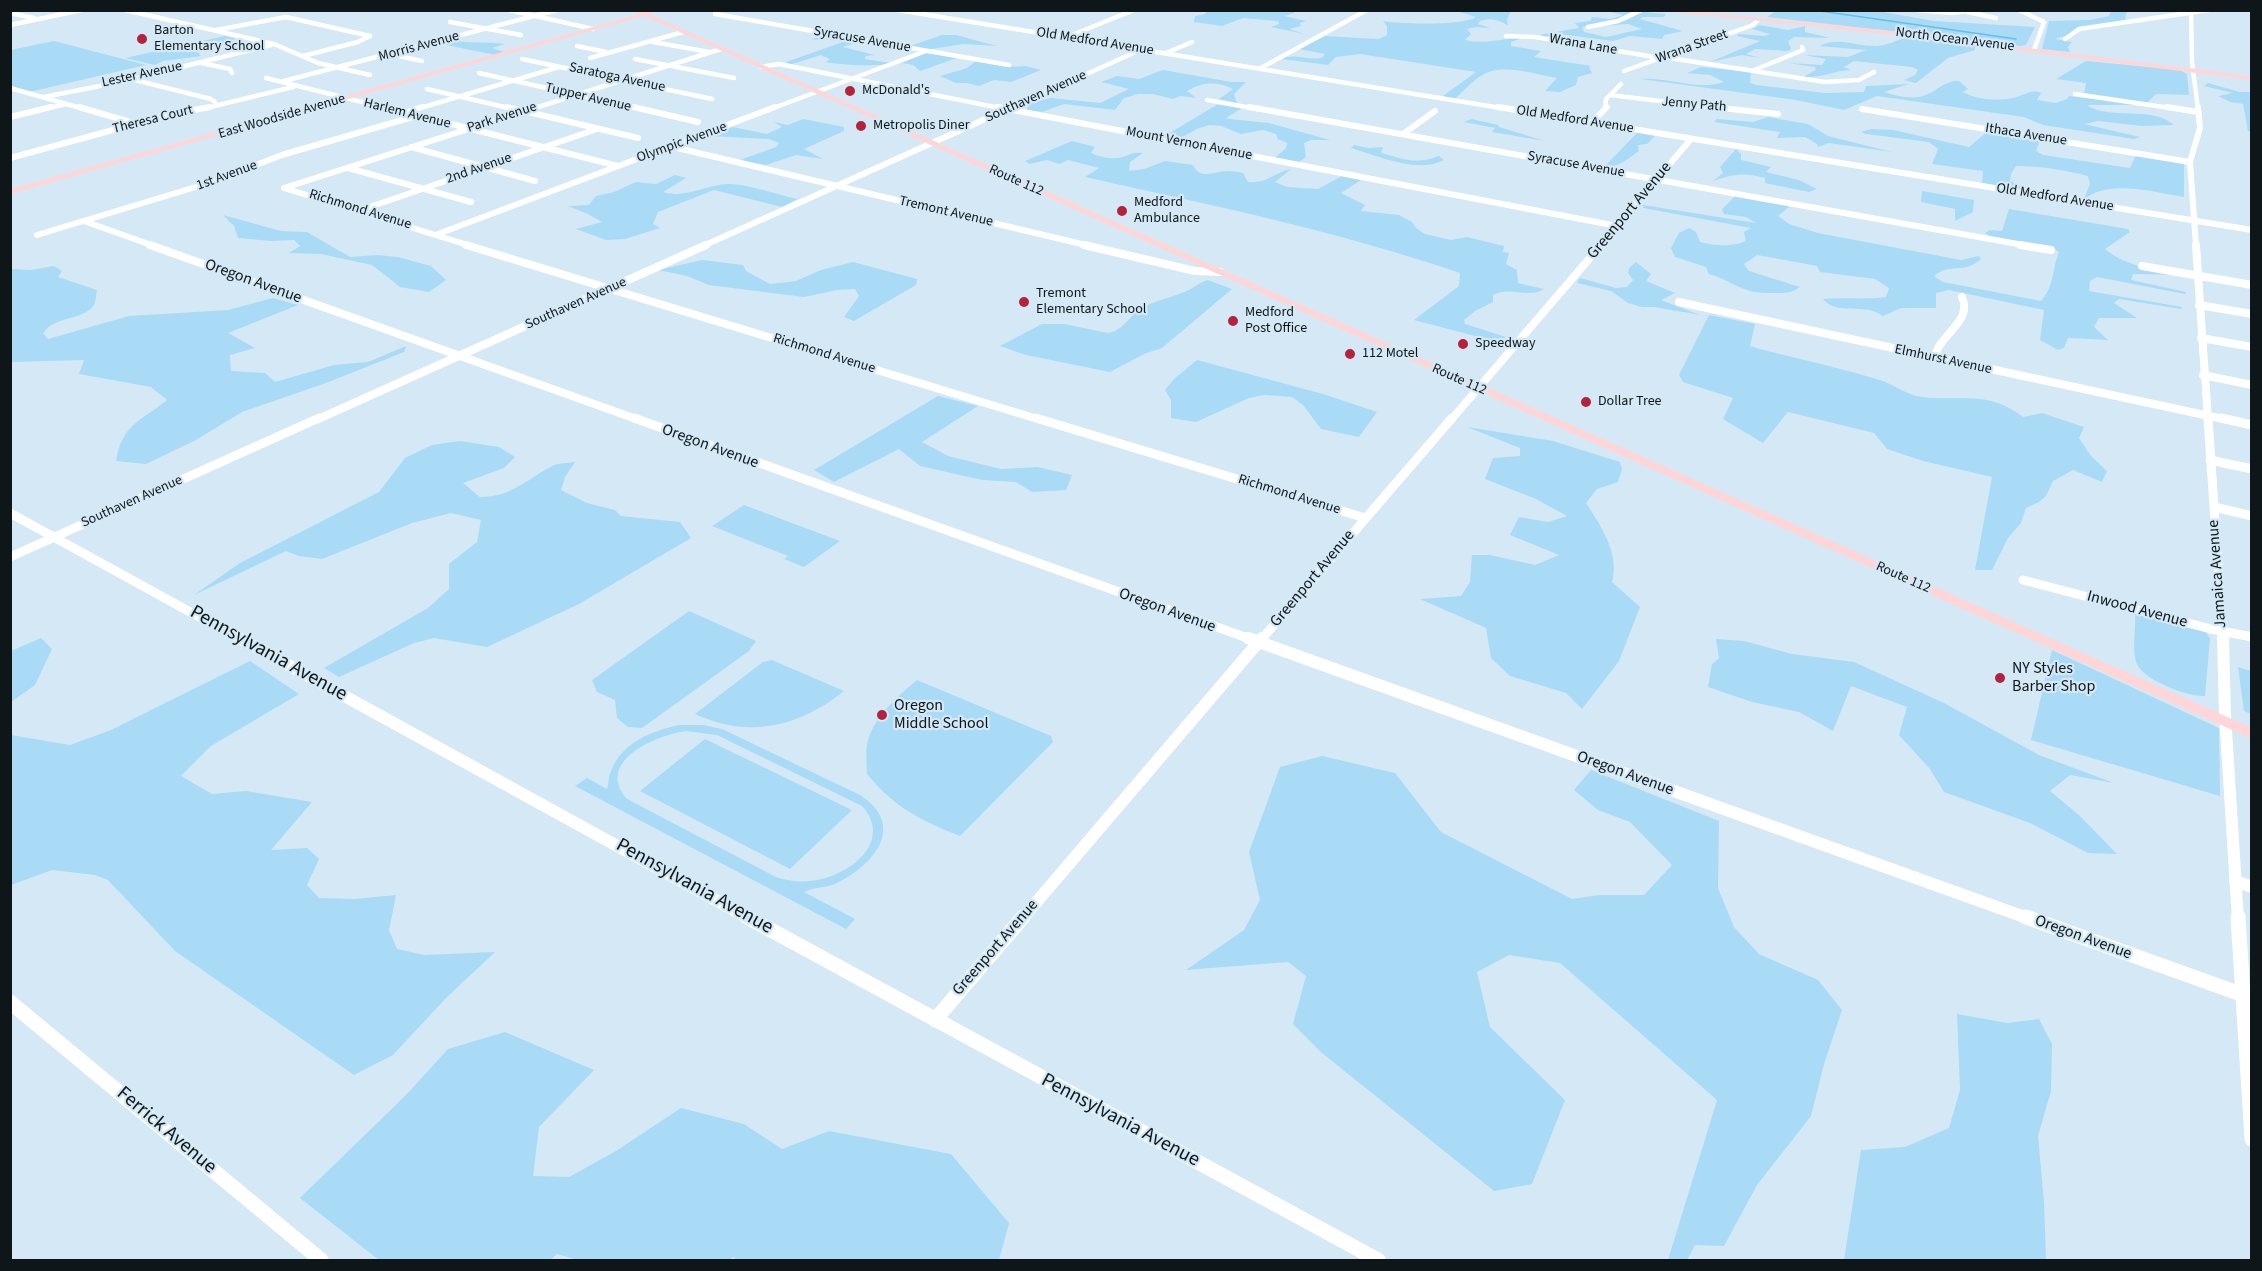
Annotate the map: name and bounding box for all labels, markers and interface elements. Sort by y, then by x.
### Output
place label: Barton Elementary School [154,23,264,56]
street label: Syracuse Avenue [812,23,912,57]
street label: Old Medford Avenue [1035,24,1155,60]
street label: North Ocean Avenue [1895,24,2015,56]
street label: Wrana Street [1654,26,1730,68]
street label: Morris Avenue [377,28,461,66]
street label: Wrana Lane [1548,31,1618,59]
marker: Barton Elementary School [135,32,149,46]
street label: Lester Avenue [100,58,184,92]
street label: Saratoga Avenue [567,60,667,96]
street label: Southaven Avenue [983,67,1089,127]
street label: Tupper Avenue [543,80,633,116]
place label: McDonald's [862,83,930,99]
marker: McDonald's [843,84,857,98]
street label: East Woodside Avenue [216,91,348,143]
street label: Jenny Path [1661,94,1727,116]
street label: Harlem Avenue [362,95,452,133]
street label: Park Avenue [465,99,539,137]
street label: Theresa Court [111,102,195,138]
street label: Old Medford Avenue [1515,102,1635,138]
place label: Metropolis Diner [873,118,970,134]
street label: Olympic Avenue [635,119,729,167]
marker: Metropolis Diner [854,119,868,133]
street label: Ithaca Avenue [1984,120,2068,150]
street label: Mount Vernon Avenue [1124,124,1254,164]
street label: Syracuse Avenue [1526,148,1626,182]
street label: 2nd Avenue [444,150,514,188]
street label: 1st Avenue [194,157,260,195]
street label: Greenport Avenue [1584,159,1676,263]
street label: Route 112 [986,161,1046,201]
street label: Old Medford Avenue [1995,180,2115,216]
street label: Richmond Avenue [307,186,413,234]
street label: Tremont Avenue [897,193,995,231]
place label: Medford Ambulance [1134,195,1200,228]
marker: Medford Ambulance [1115,204,1129,218]
street label: Oregon Avenue [202,256,304,308]
street label: Southaven Avenue [523,274,629,334]
place label: Tremont Elementary School [1036,286,1146,318]
marker: Tremont Elementary School [1017,295,1031,309]
place label: Medford Post Office [1245,305,1307,338]
marker: Medford Post Office [1226,314,1240,328]
street label: Richmond Avenue [771,330,877,378]
place label: Speedway [1475,336,1535,352]
marker: Speedway [1456,337,1470,351]
street label: Elmhurst Avenue [1893,342,1993,378]
place label: 112 Motel [1362,346,1418,362]
marker: 112 Motel [1343,347,1357,361]
street label: Route 112 [1429,360,1489,400]
place label: Dollar Tree [1598,394,1662,410]
marker: Dollar Tree [1579,395,1593,409]
street label: Oregon Avenue [659,421,761,473]
street label: Richmond Avenue [1236,471,1342,519]
street label: Southaven Avenue [79,472,185,532]
street label: Jamaica Avenue [2205,519,2231,629]
street label: Greenport Avenue [1267,527,1359,631]
street label: Route 112 [1873,558,1933,598]
street label: Oregon Avenue [1116,585,1218,637]
street label: Inwood Avenue [2085,587,2189,633]
street label: Pennsylvania Avenue [185,601,351,707]
place label: NY Styles Barber Shop [2012,659,2095,697]
marker: NY Styles Barber Shop [1993,671,2007,685]
place label: Oregon Middle School [894,696,989,734]
marker: Oregon Middle School [875,708,889,722]
street label: Oregon Avenue [1574,748,1676,800]
street label: Pennsylvania Avenue [611,834,777,940]
street label: Greenport Avenue [949,896,1043,1000]
street label: Oregon Avenue [2032,912,2134,964]
street label: Pennsylvania Avenue [1037,1069,1203,1173]
street label: Ferrick Avenue [111,1082,221,1180]

